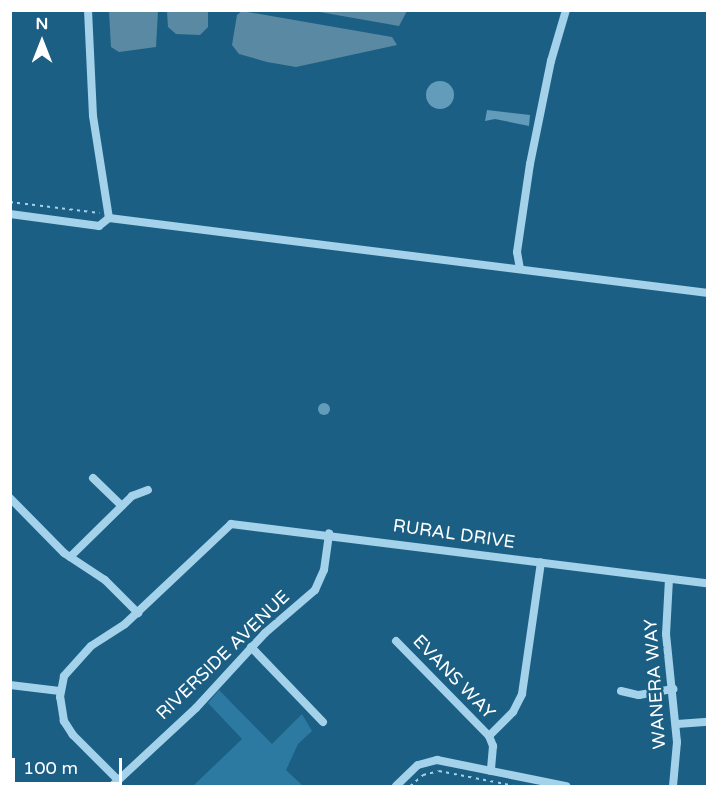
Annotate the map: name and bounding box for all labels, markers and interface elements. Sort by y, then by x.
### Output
north arrow [12,12,72,72]
text: N [36,14,48,34]
street label: RURAL DRIVE [392,515,516,553]
street label: RIVERSIDE AVENUE [152,586,294,724]
street label: WANERA WAY [640,618,670,750]
street label: EVANS WAY [408,630,500,724]
scale bar [15,746,124,784]
text: 100 m [23,757,78,779]

